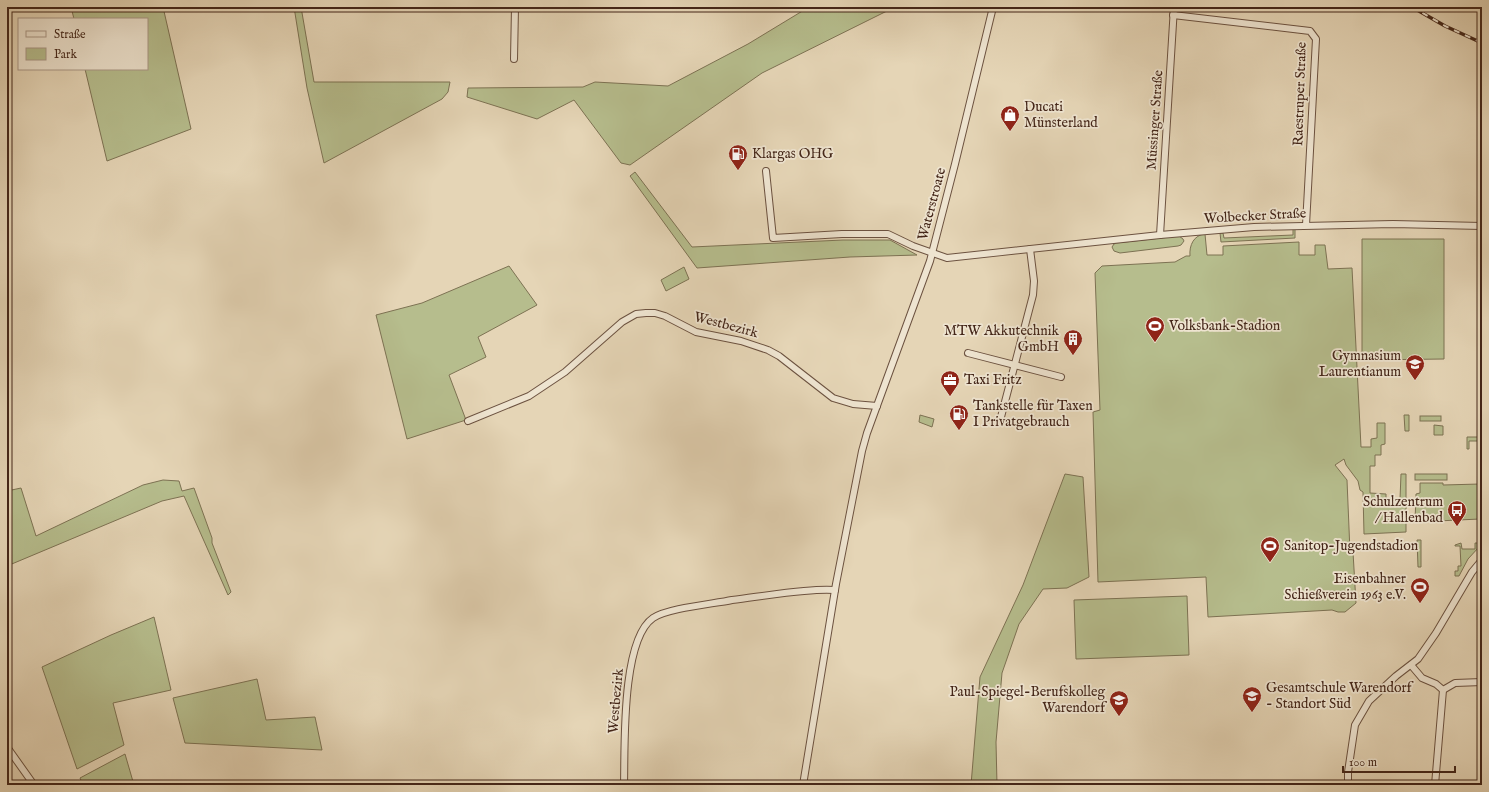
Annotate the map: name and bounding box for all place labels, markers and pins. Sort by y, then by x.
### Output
place label: Ducati Münsterland [1024,98,1098,132]
shop icon: Ducati Münsterland [999,104,1021,132]
fuel station icon: Klargas OHG [727,143,749,171]
place label: Klargas OHG [752,145,834,163]
sports icon: Volksbank-Stadion [1144,315,1166,343]
place label: Volksbank-Stadion [1168,317,1281,335]
place label: MTW Akkutechnik GmbH [944,322,1060,356]
building icon: MTW Akkutechnik GmbH [1062,328,1084,356]
place label: Gymnasium Laurentianum [1319,347,1401,381]
school or university icon: Gymnasium Laurentianum [1404,353,1426,381]
office icon: Taxi Fritz [939,369,961,397]
place label: Taxi Fritz [964,371,1022,389]
place label: Tankstelle für Taxen I Privatgebrauch [973,397,1093,431]
fuel station icon: Tankstelle für Taxen I Privatgebrauch [948,403,970,431]
place label: Schulzentrum / Hallenbad [1363,493,1444,527]
bus stop icon: Schulzentrum / Hallenbad [1446,499,1468,527]
sports icon: Sanitop-Jugendstadion [1259,535,1281,563]
place label: Sanitop-Jugendstadion [1284,537,1419,555]
place label: Eisenbahner Schießverein 1963 e.V. [1284,570,1406,604]
sports icon: Eisenbahner Schießverein 1963 e.V. [1409,576,1431,604]
place label: Gesamtschule Warendorf - Standort Süd [1266,679,1415,713]
place label: Paul-Spiegel-Berufskolleg Warendorf [950,683,1108,717]
school or university icon: Gesamtschule Warendorf - Standort Süd [1241,685,1263,713]
school or university icon: Paul-Spiegel-Berufskolleg Warendorf [1108,689,1130,717]

